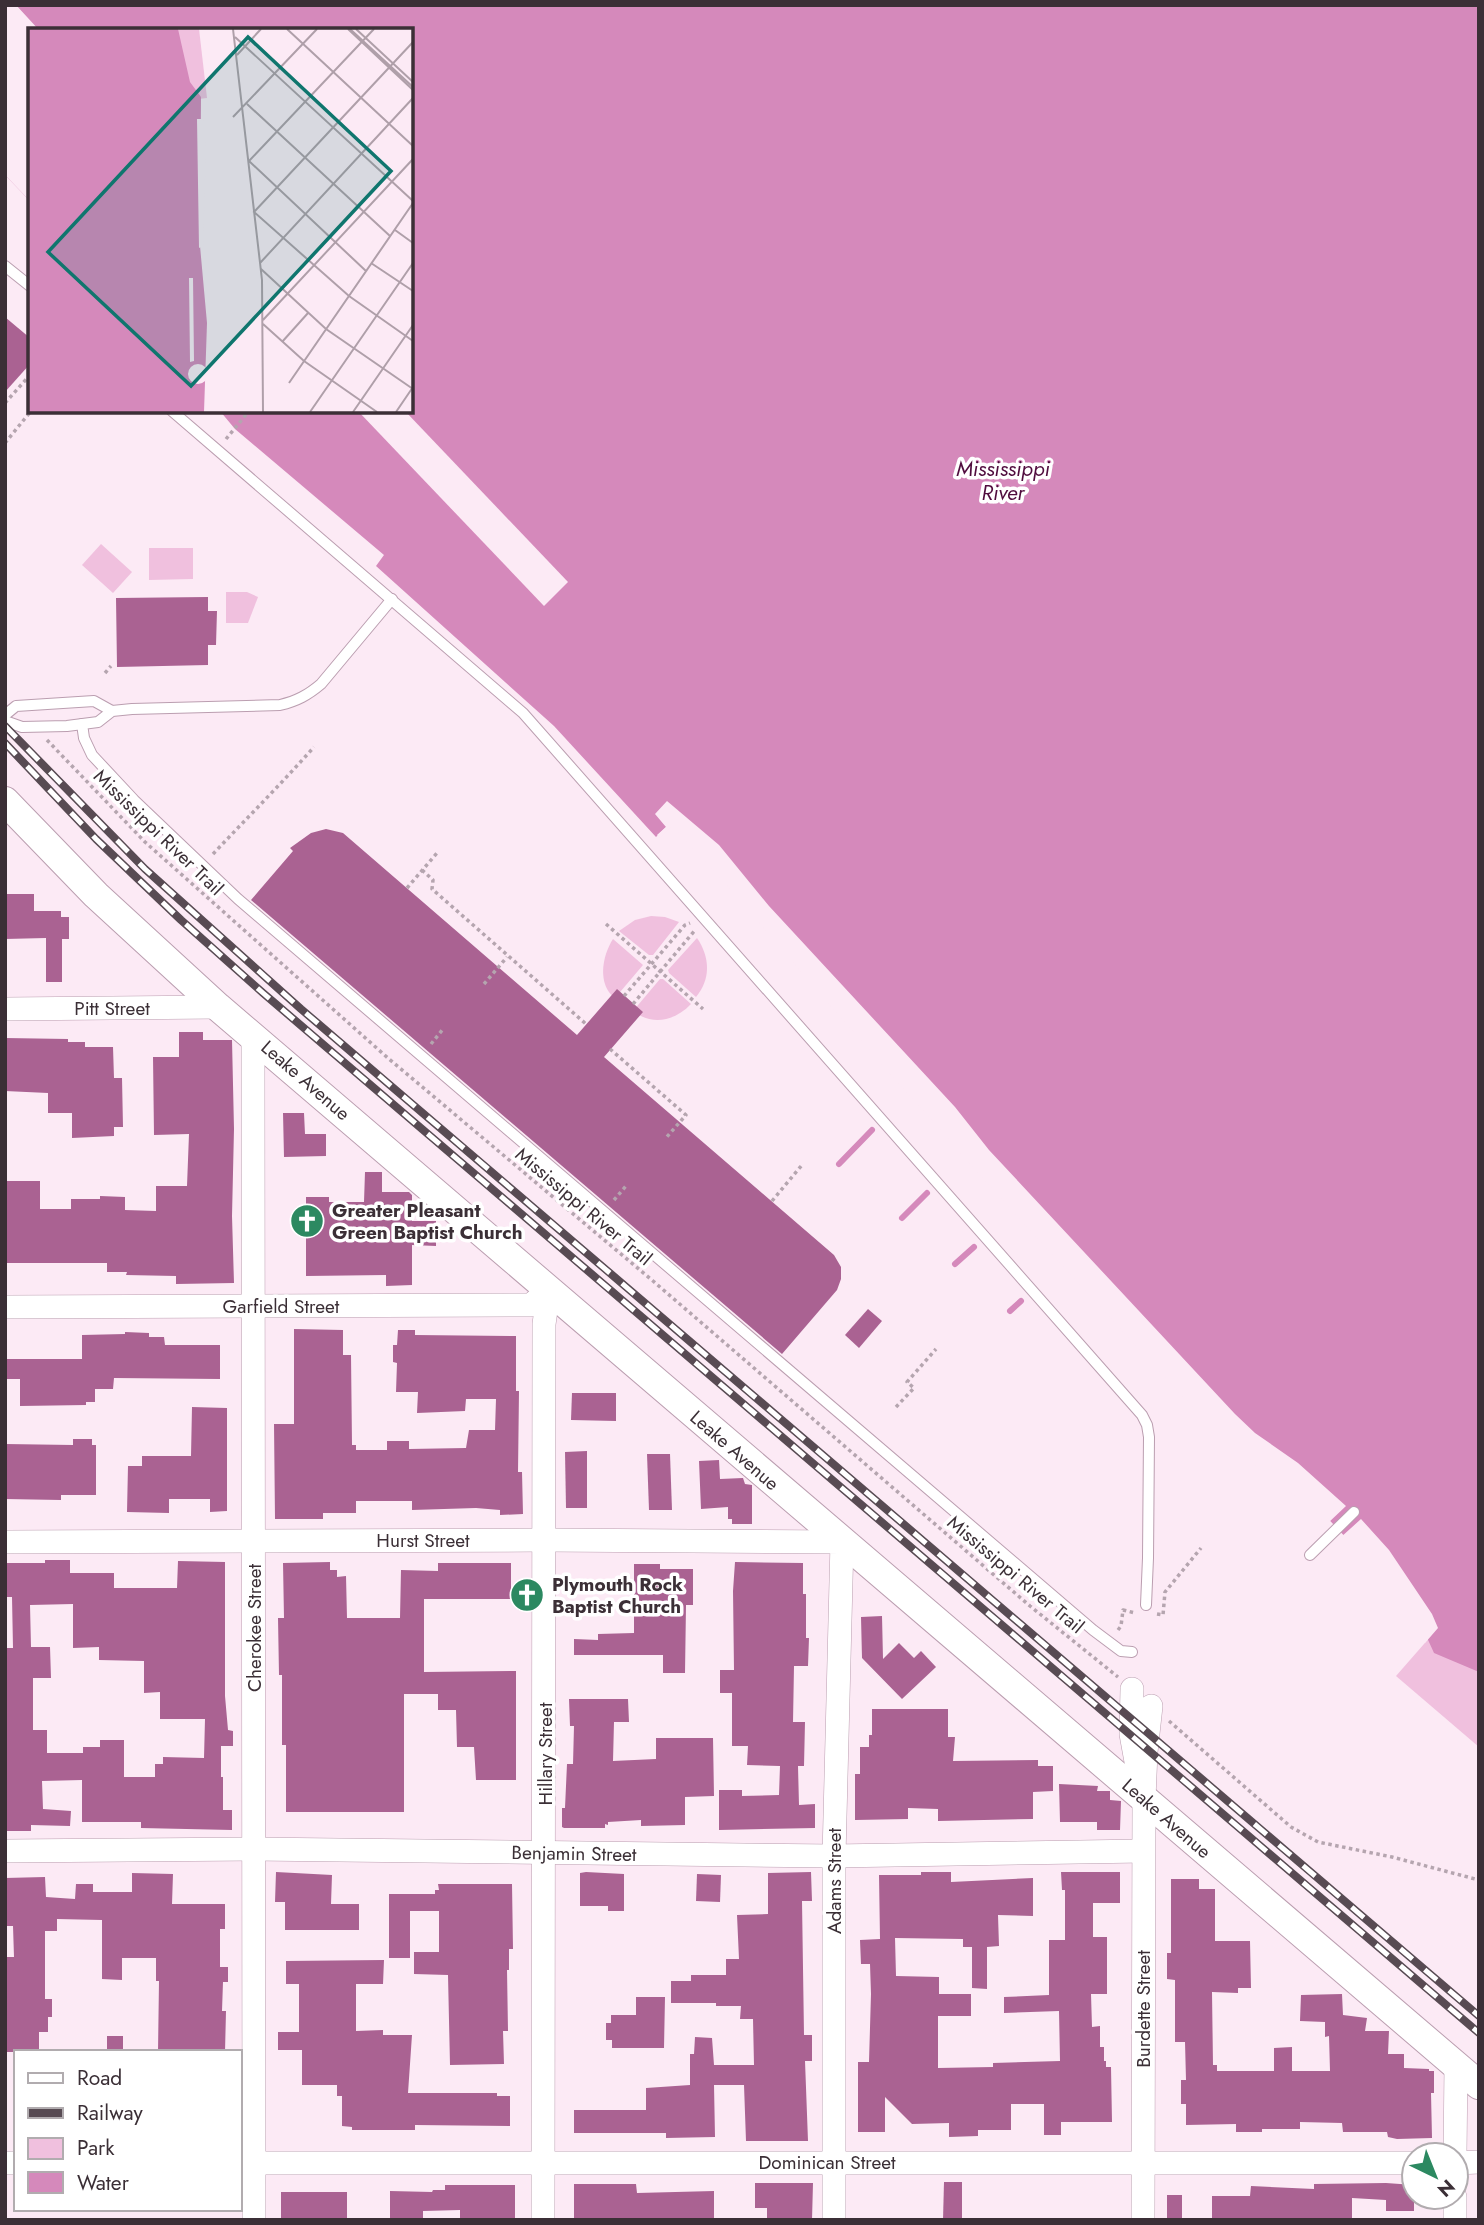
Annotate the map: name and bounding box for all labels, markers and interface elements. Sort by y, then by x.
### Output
inset map [28,28,413,413]
water label: Mississippi River [956,454,1051,508]
street label: Mississippi River Trail [88,763,230,901]
street label: Pitt Street [74,995,150,1022]
street label: Leake Avenue [255,1034,356,1127]
street label: Mississippi River Trail [509,1141,658,1272]
place label: Greater Pleasant Green Baptist Church [332,1197,522,1246]
church icon: Greater Pleasant Green Baptist Church [288,1202,326,1240]
street label: Garfield Street [223,1293,340,1320]
street label: Leake Avenue [684,1404,785,1497]
street label: Mississippi River Trail [941,1509,1090,1640]
street label: Hurst Street [376,1527,470,1554]
street label: Cherokee Street [241,1564,268,1692]
place label: Plymouth Rock Baptist Church [552,1571,683,1620]
church icon: Plymouth Rock Baptist Church [508,1576,546,1614]
street label: Hillary Street [532,1702,559,1805]
street label: Leake Avenue [1116,1772,1217,1865]
street label: Adams Street [821,1828,848,1934]
street label: Benjamin Street [511,1839,637,1868]
street label: Burdette Street [1130,1950,1157,2068]
legend [14,2050,242,2211]
text: Road [77,2063,122,2093]
text: Railway [77,2098,143,2128]
text: Park [77,2133,115,2163]
north arrow [1400,2141,1470,2211]
street label: Dominican Street [758,2149,896,2176]
text: Water [77,2168,130,2198]
text: N [1432,2173,1461,2203]

